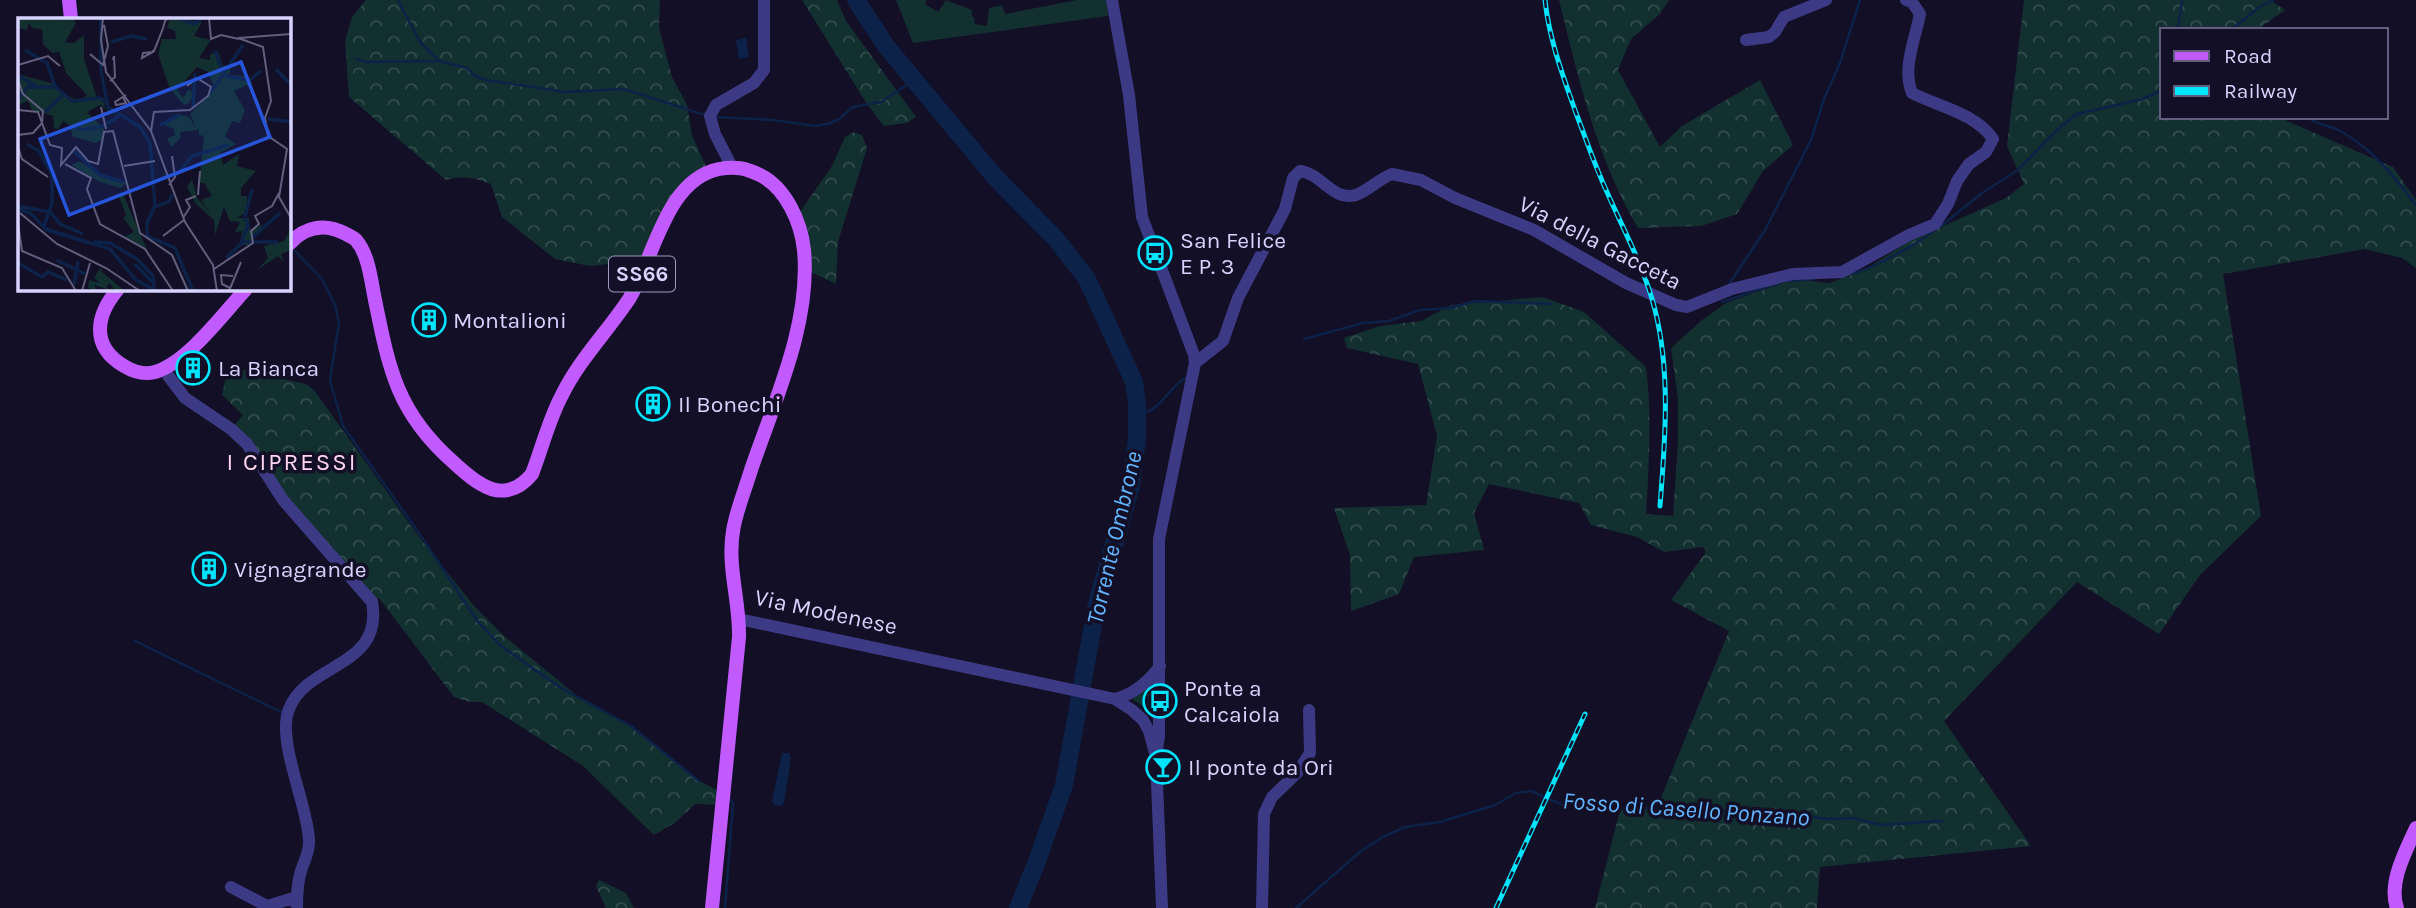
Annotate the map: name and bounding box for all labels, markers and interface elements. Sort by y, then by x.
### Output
inset map [18,18,290,290]
legend [2160,28,2388,119]
text: Road [2224,44,2272,68]
text: Railway [2224,79,2297,103]
street label: Via della Gacceta [1514,190,1686,296]
place label: San Felice E P. 3 [1180,227,1286,280]
bus stop icon: San Felice E P. 3 [1136,234,1174,272]
road number: SS66 [609,256,675,292]
building icon: Montalioni [410,301,448,339]
place label: Montalioni [453,307,567,334]
building icon: La Bianca [174,349,212,387]
place label: La Bianca [218,355,319,382]
building icon: Il Bonechi [634,385,672,423]
place label: Il Bonechi [678,391,782,418]
district label: I CIPRESSI [226,448,358,476]
water label: Torrente Ombrone [1080,449,1148,627]
building icon: Vignagrande [190,550,228,588]
place label: Vignagrande [234,556,367,583]
street label: Via Modenese [752,584,900,640]
place label: Ponte a Calcaiola [1184,675,1280,728]
bus stop icon: Ponte a Calcaiola [1141,682,1179,720]
bar icon: Il ponte da Ori [1144,748,1182,786]
place label: Il ponte da Ori [1188,754,1334,781]
water label: Fosso di Casello Ponzano [1562,786,1811,832]

